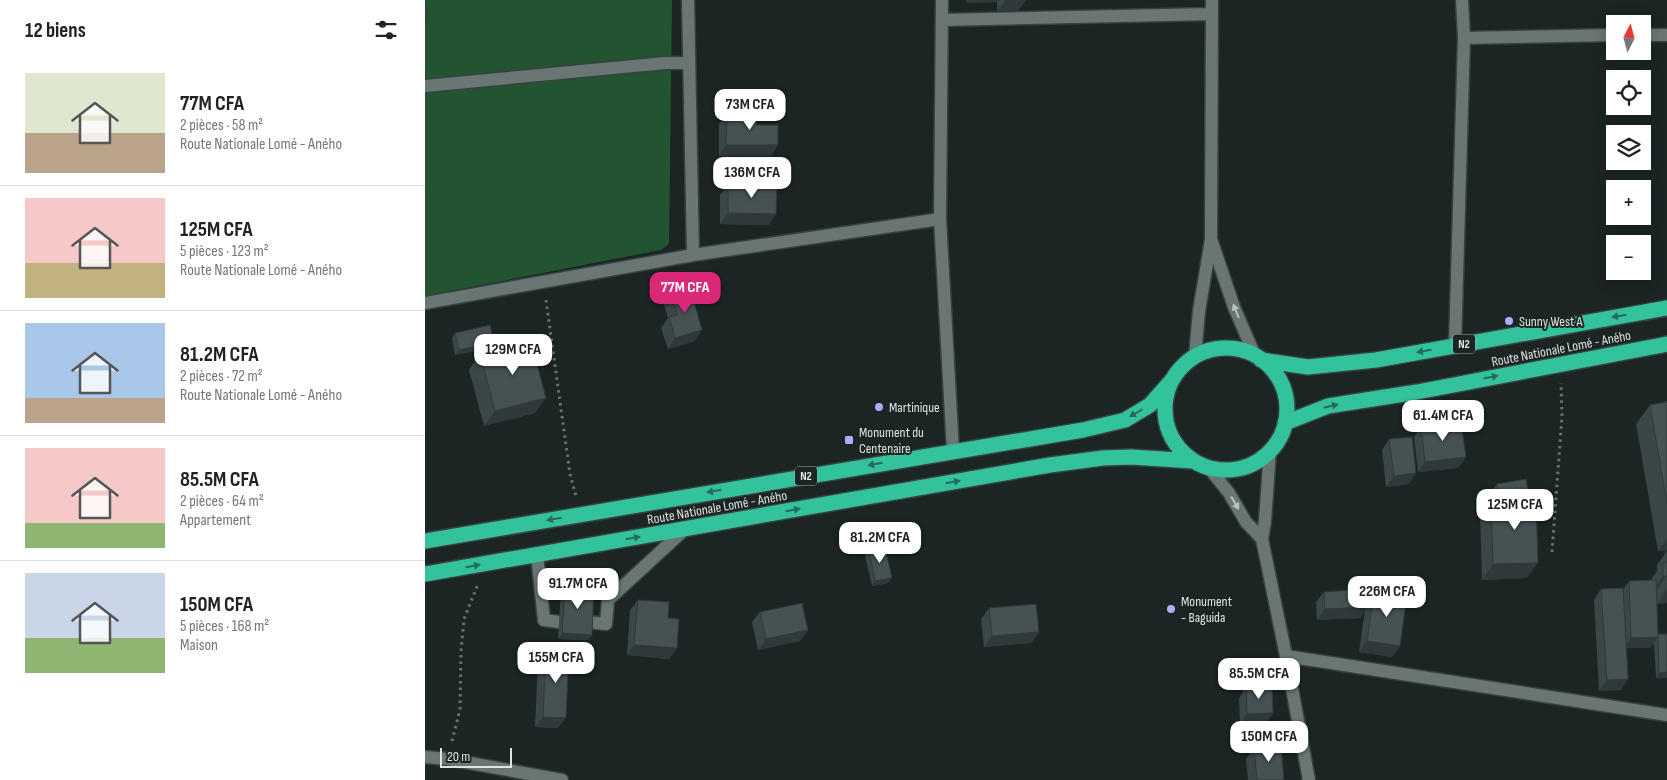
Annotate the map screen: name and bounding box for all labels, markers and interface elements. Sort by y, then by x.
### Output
north arrow [1606,15,1651,60]
map controls [1606,15,1651,280]
icon: filters [372,16,400,44]
text: 12 biens [25,18,86,43]
button: locate [1606,70,1651,115]
pin: 73M CFA [704,88,796,131]
text: 77M CFA [180,91,244,116]
icon: home [65,93,125,153]
text: 73M CFA [726,95,774,114]
text: 2 pièces · 58 m² [180,116,263,135]
button: layers [1606,125,1651,170]
text: Route Nationale Lomé - Aného [180,135,342,154]
pin: 136M CFA [700,156,804,199]
text: 136M CFA [724,163,780,182]
button: + [1606,180,1651,225]
text: 125M CFA [180,217,252,242]
icon: home [65,218,125,278]
button: − [1606,235,1651,280]
text: 5 pièces · 123 m² [180,242,269,261]
text: Route Nationale Lomé - Aného [180,261,342,280]
pin: 77M CFA [639,272,731,314]
text: 77M CFA [661,278,709,297]
one-way arrow [1232,303,1240,318]
place label: Sunny West A [1519,313,1583,330]
one-way arrow [1611,313,1627,321]
marker: Sunny West A [1503,315,1515,327]
street label: Route Nationale Lomé - Aného [1490,327,1632,370]
pin: 129M CFA [461,334,565,376]
road number: N2 [1453,334,1475,354]
text: 129M CFA [485,340,541,359]
text: 81.2M CFA [180,342,259,367]
icon: home [65,343,125,403]
one-way arrow [1416,347,1432,355]
text: 2 pièces · 72 m² [180,367,263,386]
one-way arrow [1483,373,1499,381]
text: Route Nationale Lomé - Aného [180,386,342,405]
place label: Martinique [889,399,940,416]
pin: 61.4M CFA [1386,400,1500,442]
marker: Martinique [873,401,885,413]
one-way arrow [1324,402,1339,410]
text: 61.4M CFA [1413,406,1473,425]
one-way arrow [1129,409,1144,417]
place label: Monument du Centenaire [859,424,924,457]
marker: Monument du Centenaire [843,434,855,446]
one-way arrow [866,460,882,468]
road number: N2 [795,466,817,486]
text: 85.5M CFA [180,467,259,492]
icon: home [65,468,125,528]
one-way arrow [946,477,962,485]
street label: Route Nationale Lomé - Aného [646,487,789,528]
one-way arrow [706,488,722,496]
pin: 125M CFA [1463,488,1567,531]
text: 2 pièces · 64 m² [180,492,264,511]
text: 125M CFA [1487,495,1543,514]
one-way arrow [1231,497,1240,510]
one-way arrow [786,506,802,514]
text: Appartement [180,511,251,530]
one-way arrow [546,515,562,523]
pin: 81.2M CFA [823,522,937,564]
text: 81.2M CFA [850,528,910,547]
one-way arrow [626,534,642,542]
one-way arrow [465,561,481,569]
pin: 91.7M CFA [521,568,635,610]
text: 91.7M CFA [549,574,607,593]
pin: 226M CFA [1335,576,1439,618]
text: 226M CFA [1359,582,1415,601]
text: 150M CFA [180,592,253,617]
icon: home [65,593,125,653]
place label: Monument - Baguida [1181,593,1232,626]
marker: Monument - Baguida [1165,603,1177,615]
text: 5 pièces · 168 m² [180,617,269,636]
text: Maison [180,636,218,655]
pin: 155M CFA [504,642,608,684]
text: 155M CFA [528,648,584,667]
pin: 85.5M CFA [1202,658,1316,700]
text: 85.5M CFA [1229,664,1289,683]
pin: 150M CFA [1217,720,1321,763]
text: 150M CFA [1241,727,1297,746]
scale bar [440,745,513,768]
text: 20 m [447,748,470,765]

